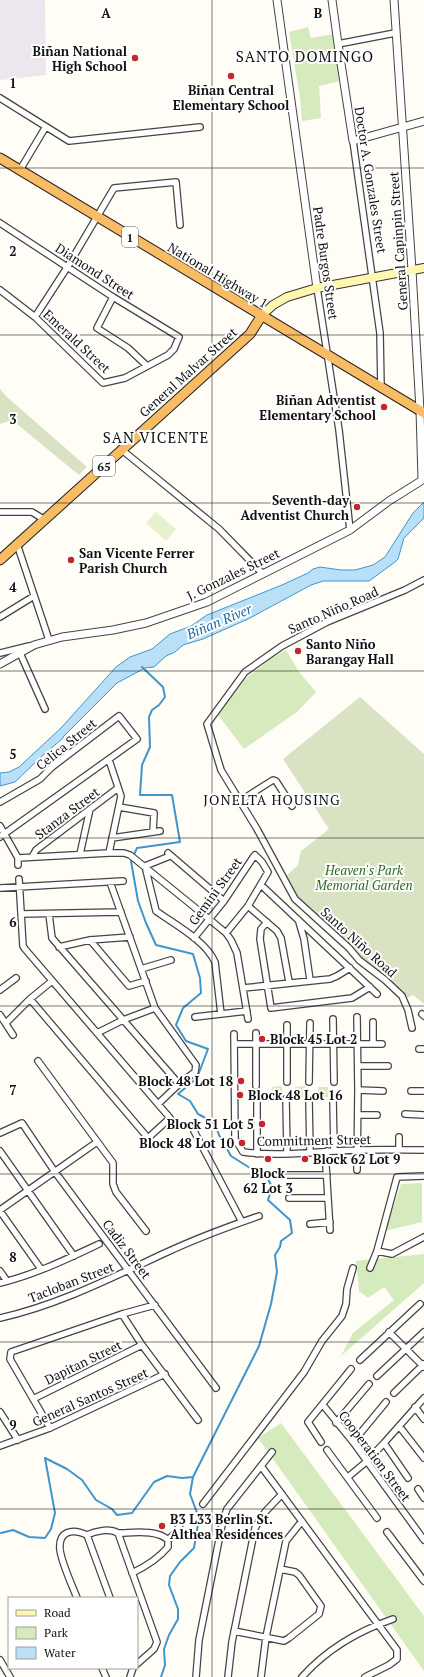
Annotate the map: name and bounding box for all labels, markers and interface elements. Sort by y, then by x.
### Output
text: A [101,4,111,22]
text: B [314,4,322,22]
place label: Biñan National High School [33,42,127,75]
district label: SANTO DOMINGO [236,46,374,66]
marker: Biñan National High School [130,53,140,63]
marker: Biñan Central Elementary School [226,71,236,81]
text: 1 [9,74,17,92]
place label: Biñan Central Elementary School [173,81,289,114]
street label: Doctor A. Gonzales Street [351,105,392,255]
street label: General Capinpin Street [384,171,412,311]
street label: Padre Burgos Street [309,205,343,321]
road number: 1 [122,227,138,247]
street label: National Highway 1 [165,238,271,312]
street label: Diamond Street [52,239,138,303]
text: 2 [9,242,17,260]
street label: Emerald Street [39,305,115,377]
street label: General Malvar Street [135,323,241,421]
place label: Biñan Adventist Elementary School [259,391,377,424]
marker: Biñan Adventist Elementary School [379,402,389,412]
text: 3 [9,410,17,428]
district label: SAN VICENTE [103,427,209,447]
road number: 65 [93,456,115,476]
place label: Seventh-day Adventist Church [240,491,350,524]
marker: Seventh-day Adventist Church [352,502,362,512]
place label: San Vicente Ferrer Parish Church [79,544,195,577]
street label: J. Gonzales Street [183,544,283,604]
marker: San Vicente Ferrer Parish Church [66,555,76,565]
text: 4 [9,578,17,596]
street label: Santo Niño Road [285,582,381,638]
water label: Biñan River [183,599,255,644]
place label: Santo Niño Barangay Hall [306,635,394,668]
marker: Santo Niño Barangay Hall [293,646,303,656]
street label: Celica Street [32,714,100,774]
text: 5 [9,745,17,763]
street label: Stanza Street [31,783,103,843]
district label: JONELTA HOUSING [203,790,341,809]
street label: Gemini Street [184,853,246,929]
park label: Heaven's Park Memorial Garden [314,861,413,894]
street label: Santo Niño Road [317,903,401,981]
text: 6 [9,913,17,931]
place label: Block 45 Lot 2 [270,1030,357,1048]
marker: Block 45 Lot 2 [257,1034,267,1044]
place label: Block 48 Lot 18 [138,1072,233,1090]
marker: Block 48 Lot 18 [236,1076,246,1086]
text: 7 [9,1081,17,1099]
place label: Block 48 Lot 16 [248,1086,343,1104]
marker: Block 48 Lot 16 [235,1090,245,1100]
place label: Block 51 Lot 5 [167,1115,254,1133]
marker: Block 51 Lot 5 [257,1119,267,1129]
street label: Commitment Street [257,1130,372,1150]
place label: Block 48 Lot 10 [139,1134,235,1152]
marker: Block 48 Lot 10 [237,1138,247,1148]
place label: Block 62 Lot 9 [313,1150,400,1168]
marker: Block 62 Lot 3 [263,1154,273,1164]
marker: Block 62 Lot 9 [300,1154,310,1164]
place label: Block 62 Lot 3 [243,1164,293,1197]
street label: Cadiz Street [99,1216,155,1283]
text: 8 [9,1248,17,1266]
street label: Tacloban Street [25,1257,117,1307]
street label: Dapitan Street [41,1335,125,1389]
street label: General Santos Street [29,1363,151,1431]
street label: Cooperation Street [335,1407,415,1505]
text: 9 [9,1416,17,1434]
place label: B3 L33 Berlin St. Althea Residences [170,1510,283,1543]
marker: B3 L33 Berlin St. Althea Residences [157,1521,167,1531]
legend [8,1597,138,1669]
text: Road [44,1605,71,1620]
text: Park [44,1625,69,1640]
text: Water [44,1645,76,1660]

